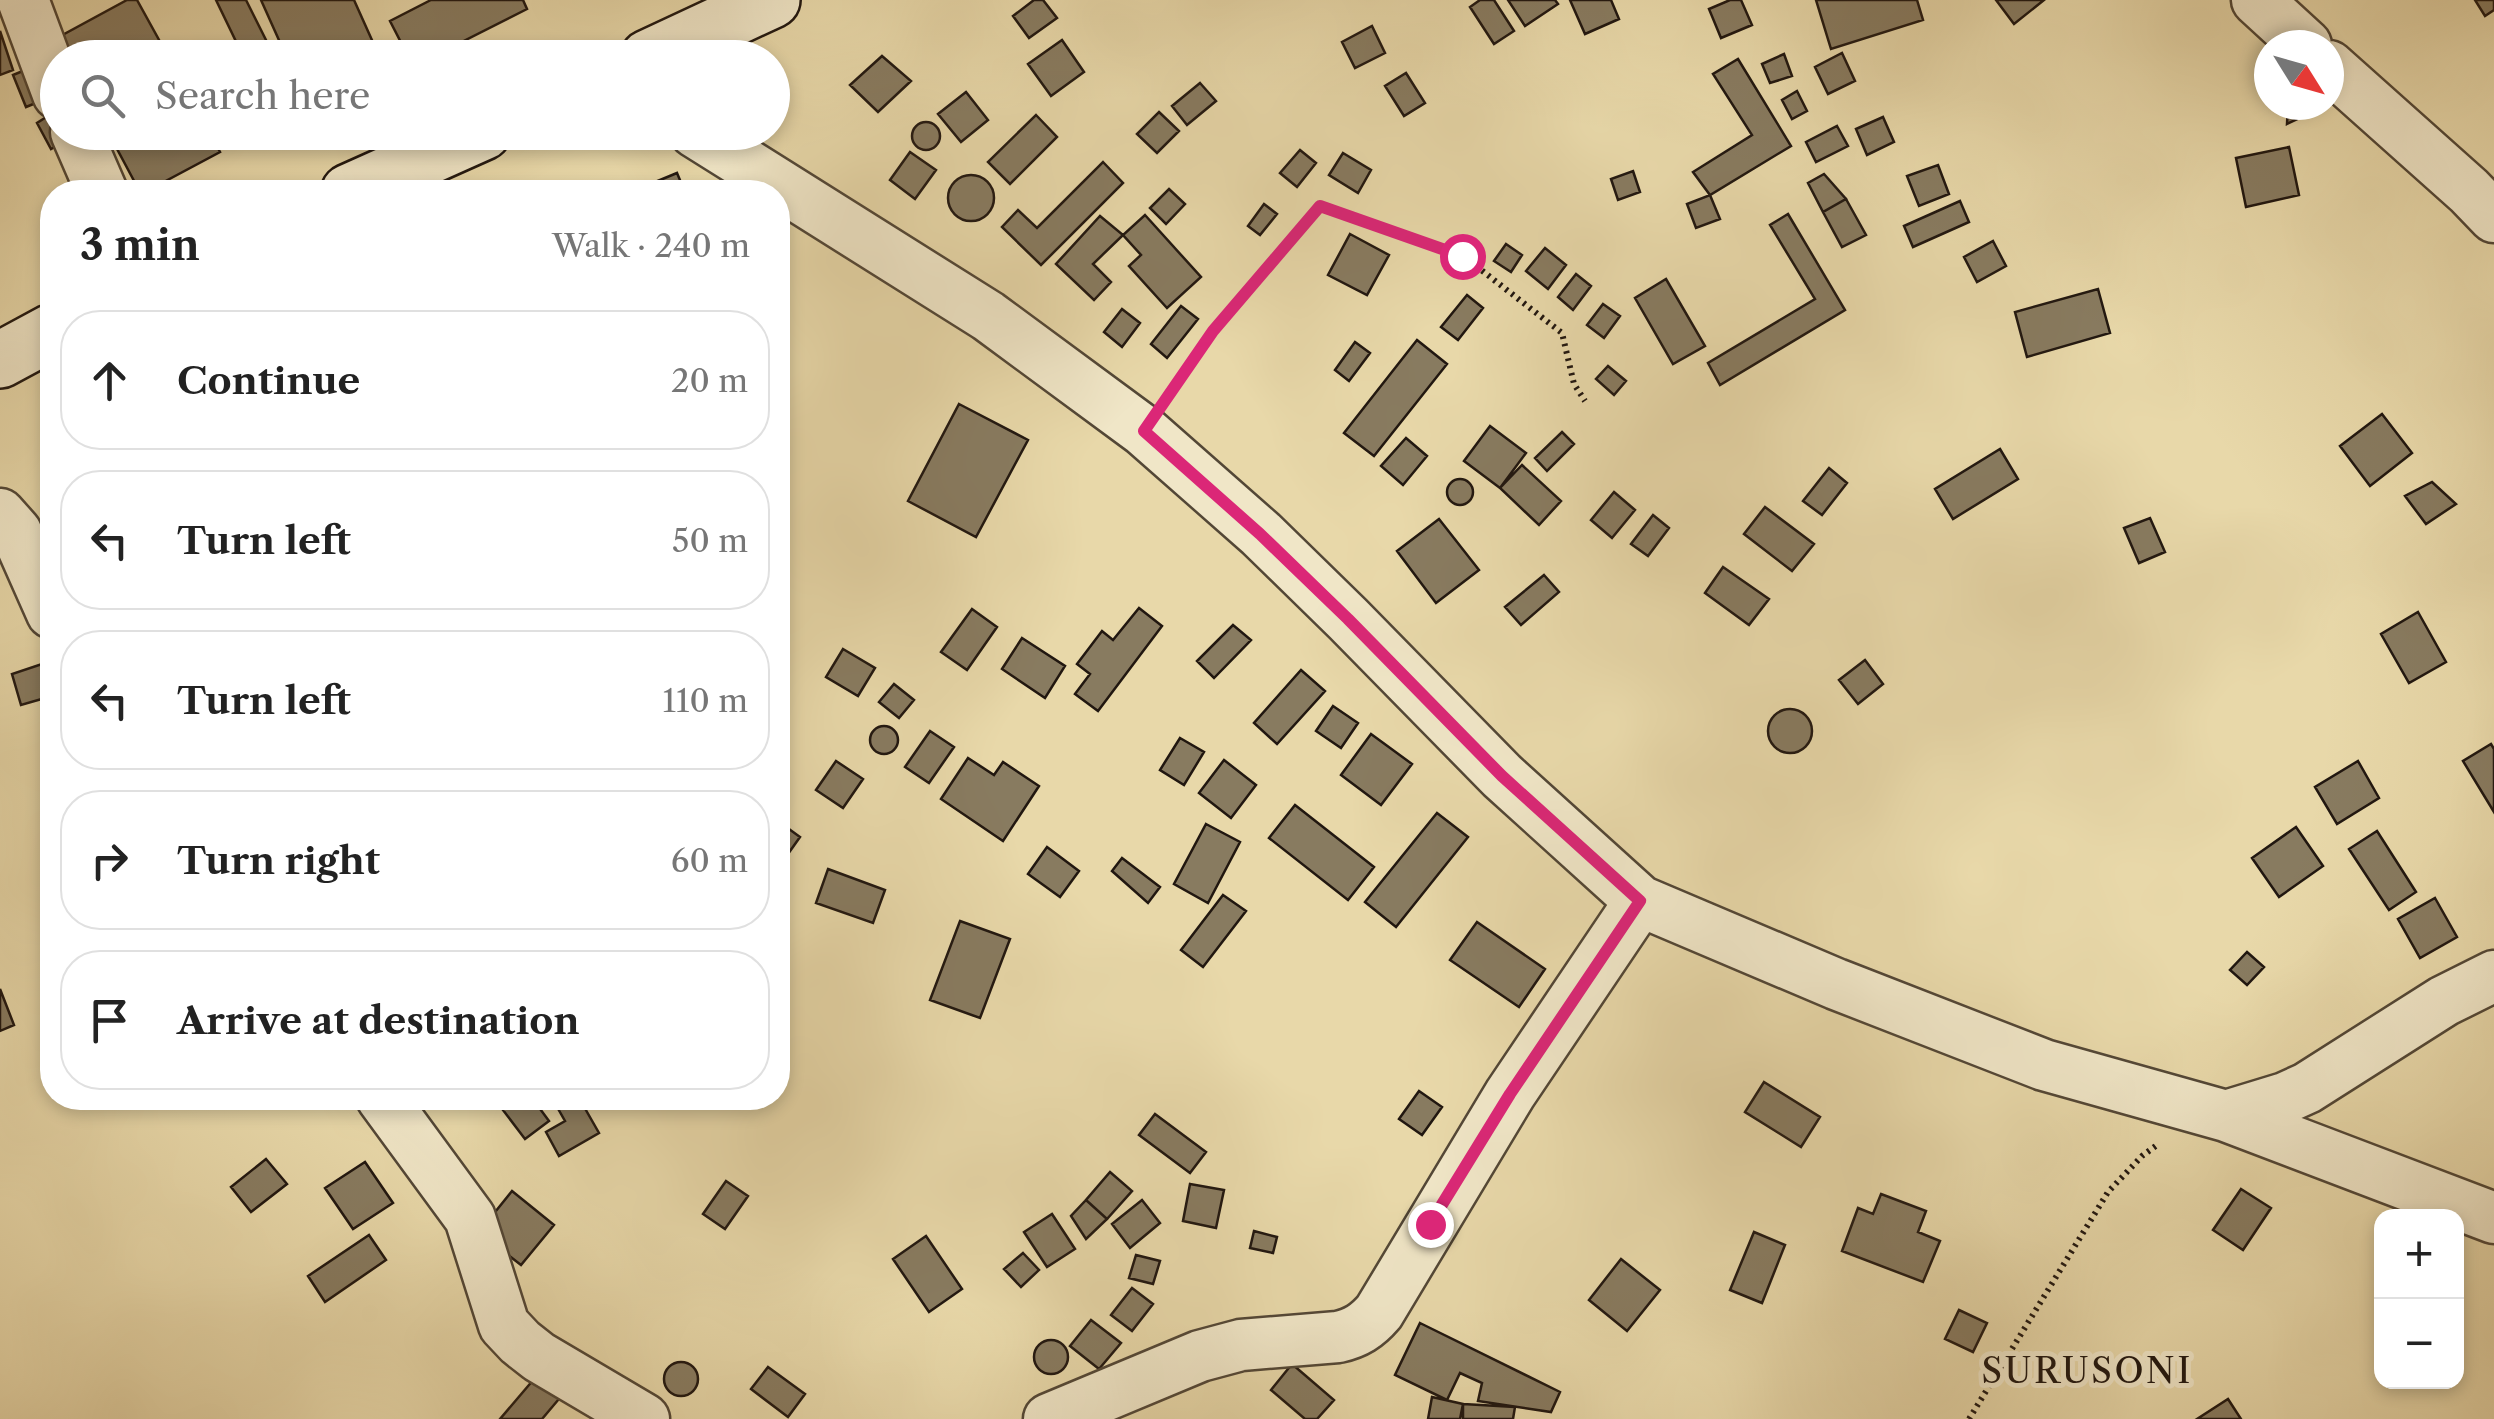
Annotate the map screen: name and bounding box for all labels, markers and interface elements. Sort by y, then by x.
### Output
north arrow [2254,30,2344,120]
search box [40,40,790,150]
icon: search [75,68,130,123]
text: Search here [155,72,370,119]
text: 3 min [80,219,200,271]
text: Walk · 240 m [552,226,750,265]
route start [1440,234,1486,280]
icon: ahead [82,353,137,408]
text: Continue [177,357,360,404]
text: 20 m [671,361,748,400]
icon: left [82,513,137,568]
text: Turn left [177,517,351,564]
text: 50 m [672,521,748,560]
icon: left [82,673,137,728]
text: Turn left [177,677,351,724]
text: 110 m [662,681,748,720]
icon: right [82,833,137,888]
text: Turn right [177,837,380,884]
text: 60 m [671,841,748,880]
icon: arrive [82,993,137,1048]
text: Arrive at destination [177,997,580,1044]
route end [1408,1202,1454,1248]
map controls [2374,1209,2464,1389]
button: + [2374,1209,2464,1299]
button: − [2374,1299,2464,1389]
district label: SURUSONI [1981,1349,2193,1392]

